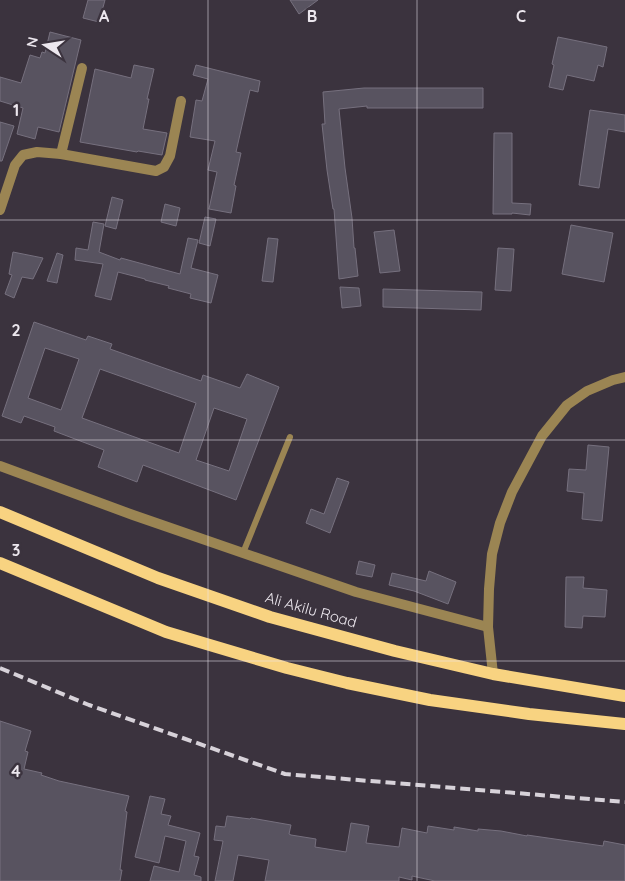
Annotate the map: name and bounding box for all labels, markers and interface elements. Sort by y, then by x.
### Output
text: A [99,6,110,26]
text: B [307,6,317,26]
text: C [516,6,526,26]
north arrow [20,20,70,70]
text: N [22,35,42,49]
text: 1 [13,100,19,120]
text: 2 [11,320,21,340]
text: 3 [12,540,20,560]
street label: Ali Akilu Road [263,587,359,632]
text: 4 [11,761,21,781]

